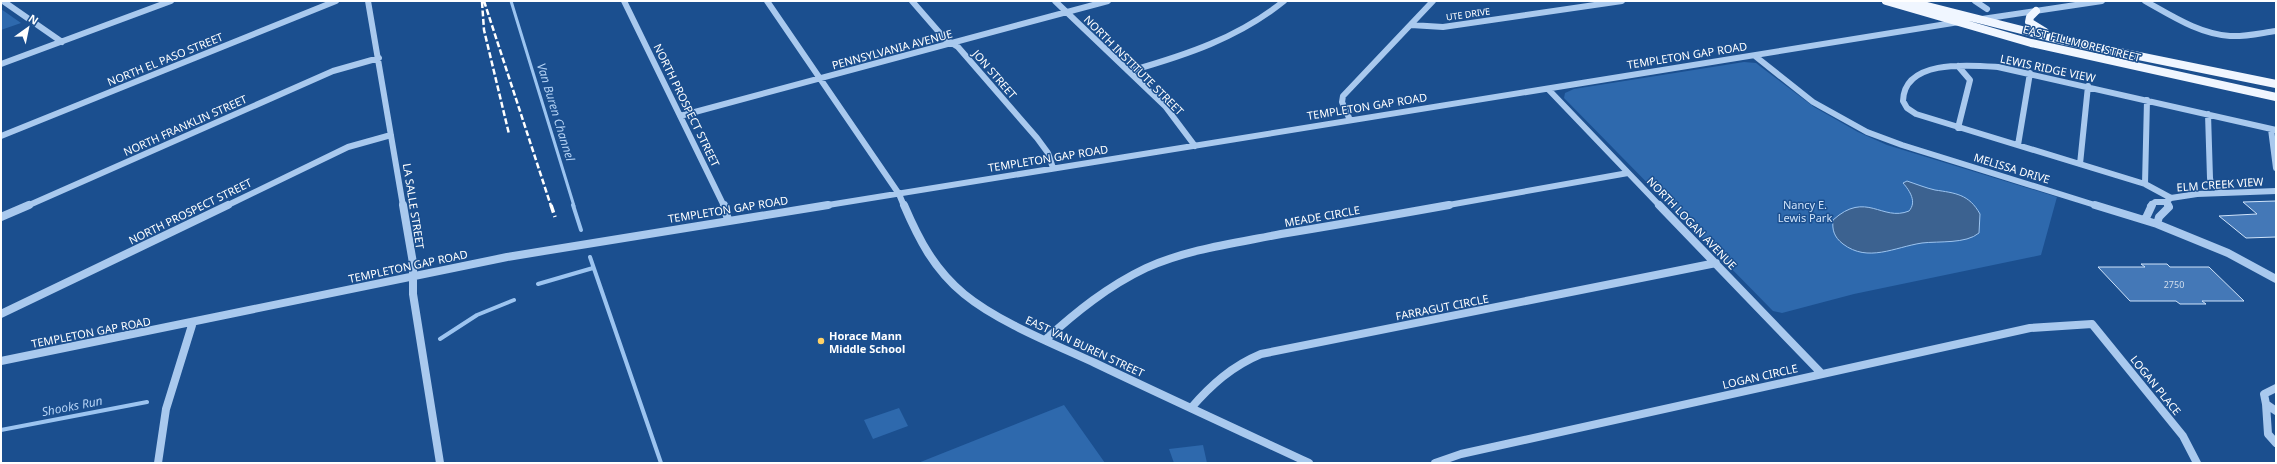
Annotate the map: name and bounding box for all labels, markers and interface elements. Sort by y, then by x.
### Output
street label: UTE DRIVE [1445,4,1491,24]
north arrow [8,8,48,48]
text: N [26,10,42,28]
street label: NORTH INSTITUTE STREET [1081,12,1187,118]
street label: EAST FILLMORE STREET [2022,21,2142,65]
street label: PENNSYLVANIA AVENUE [830,26,954,72]
street label: NORTH EL PASO STREET [105,29,225,89]
street label: TEMPLETON GAP ROAD [1626,38,1748,72]
street label: NORTH PROSPECT STREET [651,41,723,169]
street label: JON STREET [969,46,1020,102]
street label: LEWIS RIDGE VIEW [1999,51,2098,86]
water label: Van Buren Channel [533,61,579,164]
street label: TEMPLETON GAP ROAD [1306,89,1428,123]
street label: NORTH FRANKLIN STREET [121,91,249,159]
street label: TEMPLETON GAP ROAD [987,141,1109,175]
street label: MELISSA DRIVE [1972,149,2052,187]
street label: LA SALLE STREET [400,162,428,250]
street label: ELM CREEK VIEW [2176,173,2265,195]
street label: NORTH LOGAN AVENUE [1644,174,1740,272]
street label: NORTH PROSPECT STREET [126,175,254,247]
street label: TEMPLETON GAP ROAD [667,192,789,226]
park label: Nancy E. Lewis Park [1778,197,1832,225]
street label: MEADE CIRCLE [1283,202,1361,230]
street label: TEMPLETON GAP ROAD [347,246,469,286]
house number: 2750 [2164,278,2184,291]
street label: FARRAGUT CIRCLE [1394,291,1490,323]
street label: EAST VAN BUREN STREET [1023,312,1147,380]
street label: TEMPLETON GAP ROAD [30,313,152,351]
place label: Horace Mann Middle School [829,328,905,356]
marker: Horace Mann Middle School [816,336,826,346]
street label: LOGAN PLACE [2127,352,2185,418]
street label: LOGAN CIRCLE [1721,360,1799,392]
water label: Shooks Run [40,392,104,420]

